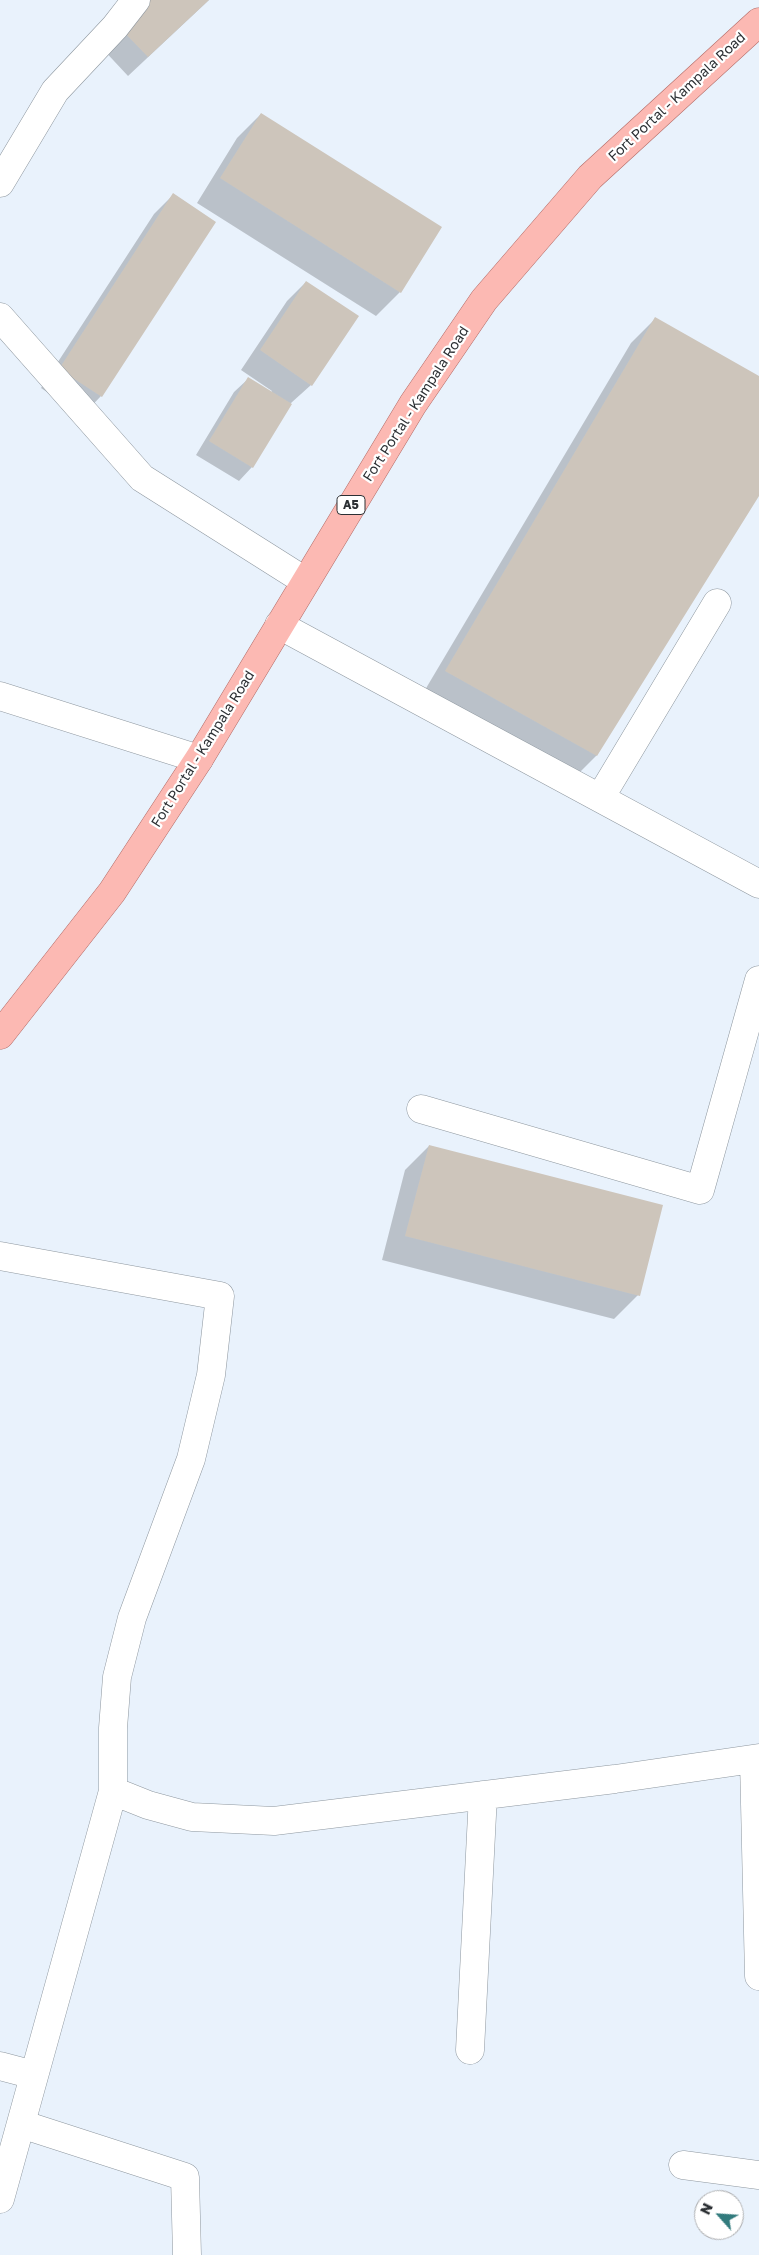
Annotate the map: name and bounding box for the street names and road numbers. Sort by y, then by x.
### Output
street label: Fort Portal - Kampala Road [605,29,749,165]
street label: Fort Portal - Kampala Road [360,323,472,485]
road number: A5 [337,496,365,514]
street label: Fort Portal - Kampala Road [148,668,258,830]

